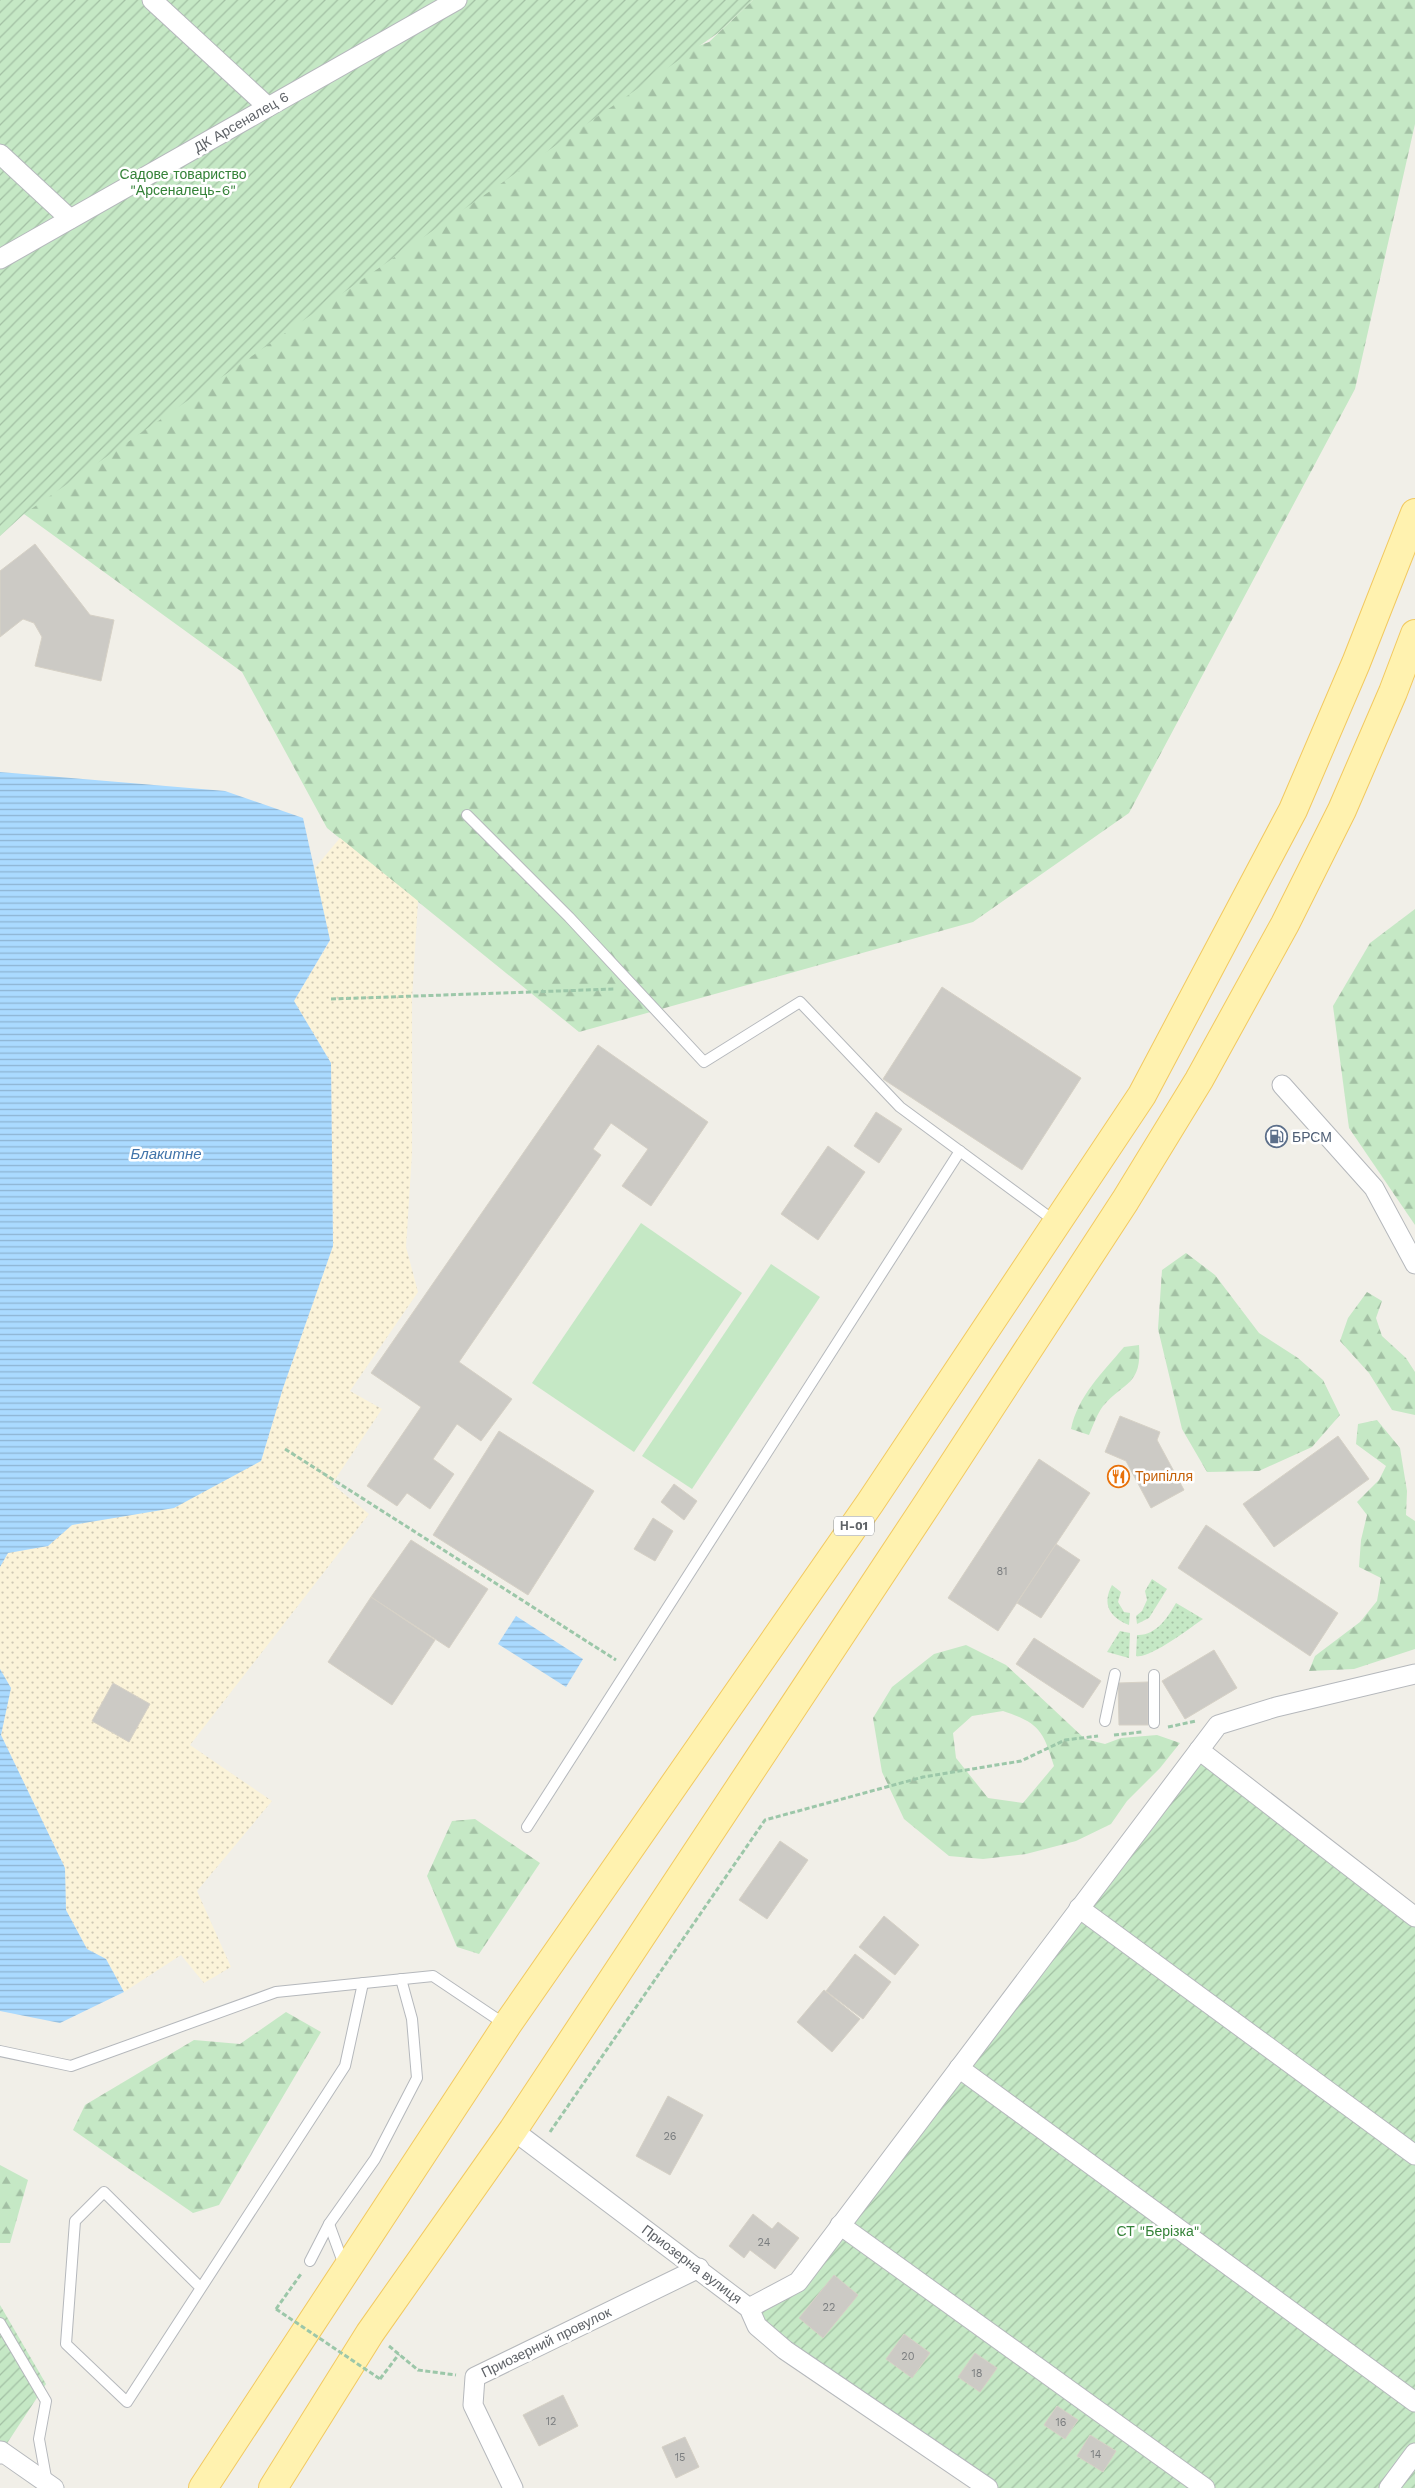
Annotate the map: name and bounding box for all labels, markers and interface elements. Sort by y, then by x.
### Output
street label: ДК Арсеналец 6 [191,88,291,156]
park label: Садове товариство "Арсеналець-6" [119,166,247,198]
fuel station icon: БРСМ [1264,1125,1288,1149]
place label: БРСМ [1292,1129,1332,1145]
water label: Блакитне [130,1145,202,1163]
restaurant icon: Трипілля [1107,1464,1131,1488]
place label: Трипілля [1135,1468,1193,1484]
road number: Н-01 [834,1516,874,1535]
house number: 81 [996,1565,1008,1578]
house number: 26 [663,2130,677,2143]
street label: Приозерна вулиця [639,2221,745,2307]
park label: СТ "Берізка" [1117,2223,1199,2239]
house number: 24 [758,2236,771,2249]
house number: 22 [823,2301,835,2314]
street label: Приозерний провулок [478,2303,614,2380]
house number: 20 [901,2350,915,2363]
house number: 18 [971,2367,983,2380]
house number: 12 [546,2415,556,2428]
house number: 16 [1056,2416,1067,2429]
house number: 14 [1090,2448,1102,2461]
house number: 15 [675,2451,685,2464]

